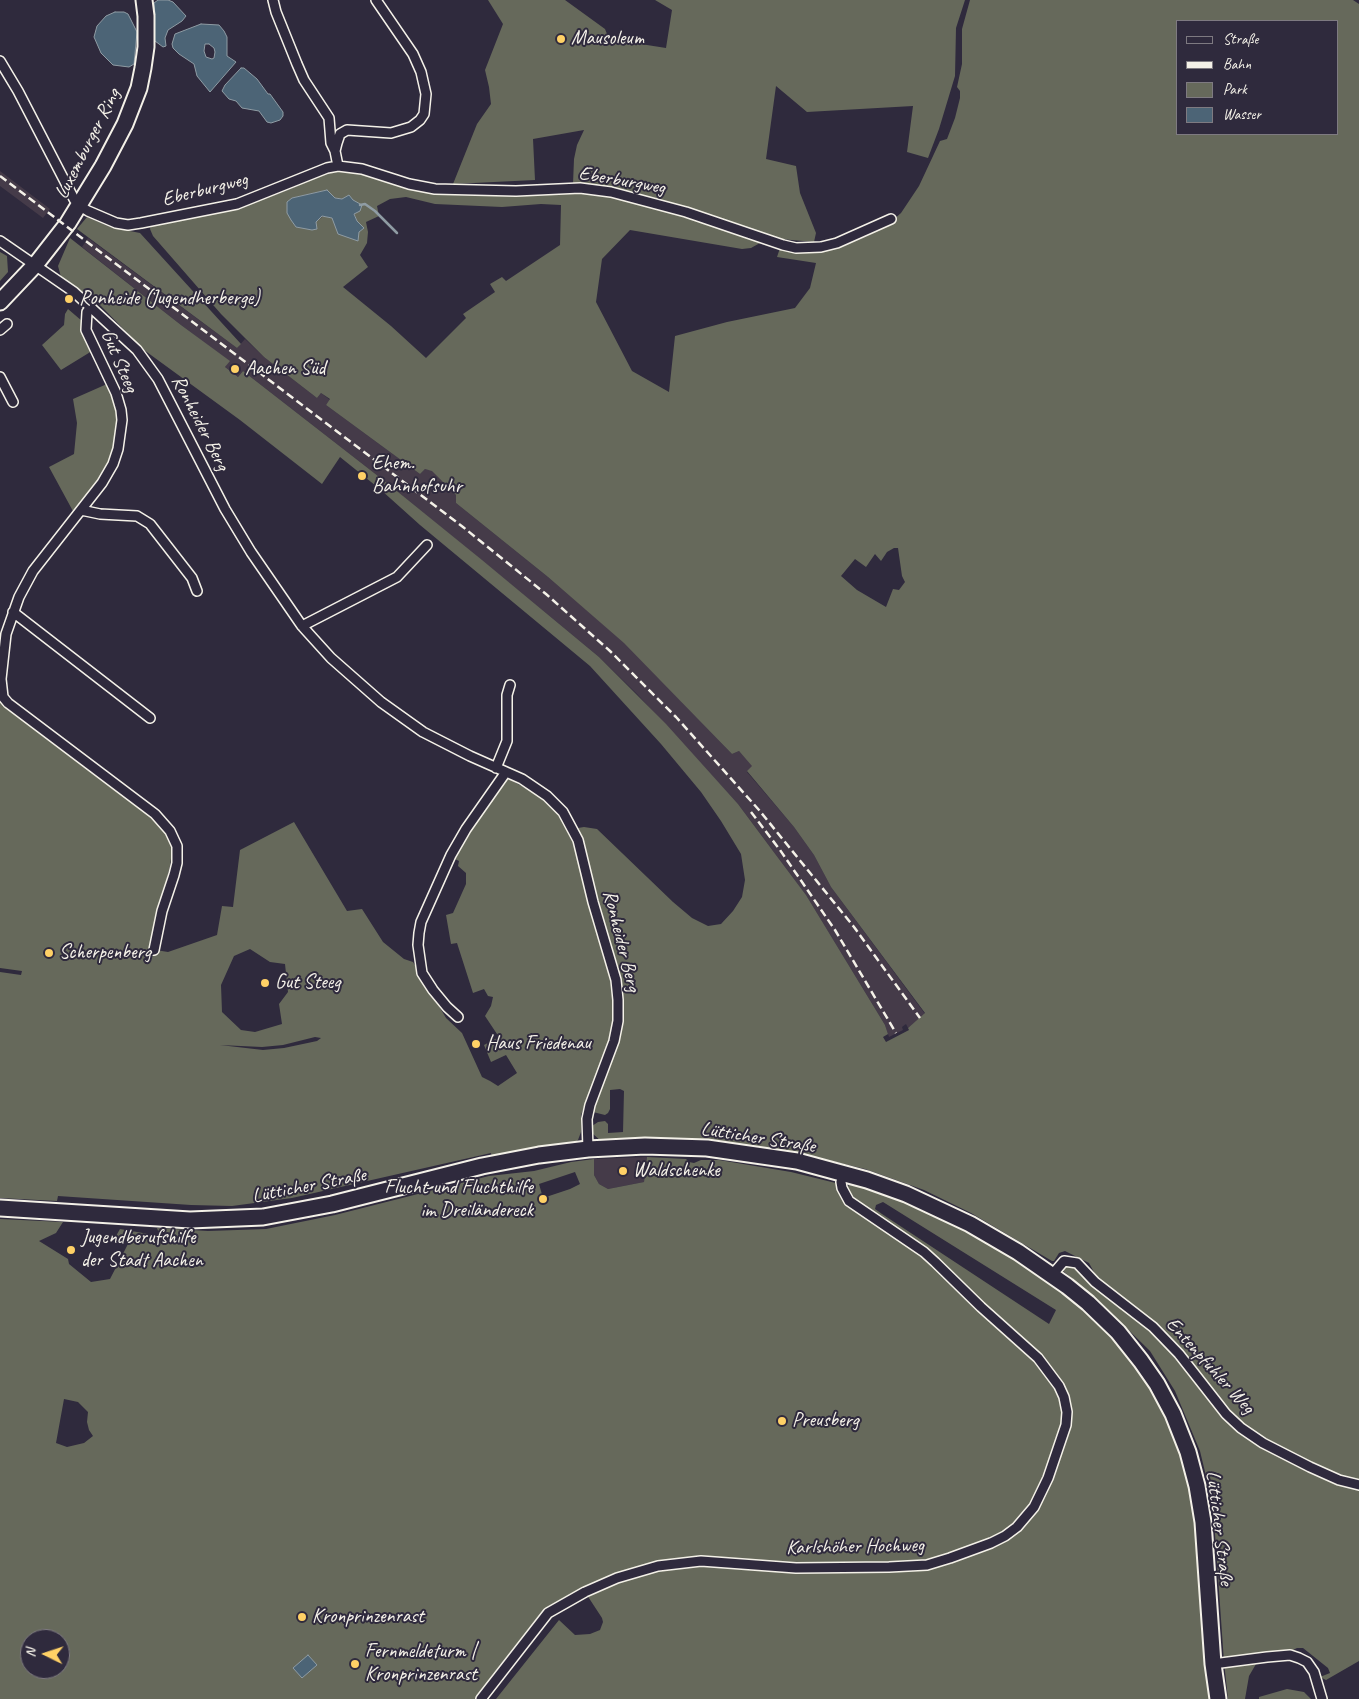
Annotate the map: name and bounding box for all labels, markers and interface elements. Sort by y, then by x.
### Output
legend [1176,20,1339,135]
place label: Mausoleum [571,27,644,51]
text: Straße [1223,30,1258,49]
marker: Mausoleum [555,33,567,45]
text: Bahn [1223,55,1251,74]
text: Park [1223,80,1247,99]
street label: Luxemburger Ring [50,85,126,203]
text: Wasser [1223,105,1261,124]
street label: Eberburgweg [577,162,667,200]
street label: Eberburgweg [160,168,250,212]
place label: Ronheide (Jugendherberge) [79,287,260,311]
marker: Ronheide (Jugendherberge) [63,293,75,305]
street label: Gut Steeg [95,326,143,396]
place label: Aachen Süd [245,357,325,381]
marker: Aachen Süd [229,363,241,375]
street label: Ronheider Berg [166,371,234,475]
place label: Ehem. Bahnhofsuhr [372,452,462,499]
marker: Ehem. Bahnhofsuhr [356,470,368,482]
street label: Ronheider Berg [597,888,645,994]
place label: Scherpenberg [59,941,151,965]
marker: Scherpenberg [43,947,55,959]
place label: Gut Steeg [275,971,340,995]
marker: Gut Steeg [259,977,271,989]
place label: Haus Friedenau [486,1032,591,1056]
marker: Haus Friedenau [470,1038,482,1050]
street label: Lütticher Straße [699,1117,817,1159]
place label: Waldschenke [633,1159,720,1183]
street label: Lütticher Straße [250,1163,368,1209]
marker: Waldschenke [617,1165,629,1177]
place label: Flucht und Fluchthilfe im Dreiländereck [385,1176,533,1223]
marker: Flucht und Fluchthilfe im Dreiländereck [537,1193,549,1205]
place label: Jugendberufshilfe der Stadt Aachen [81,1226,203,1273]
marker: Jugendberufshilfe der Stadt Aachen [65,1244,77,1256]
street label: Entenpfuhler Weg [1160,1313,1260,1419]
place label: Preusberg [792,1409,859,1433]
marker: Preusberg [776,1415,788,1427]
street label: Lütticher Straße [1200,1469,1238,1587]
street label: Karlshöher Hochweg [786,1534,924,1560]
place label: Kronprinzenrast [312,1605,424,1629]
marker: Kronprinzenrast [296,1611,308,1623]
north arrow [20,1629,70,1679]
place label: Fernmeldeturm | Kronprinzenrast [365,1640,477,1687]
text: N [22,1648,39,1658]
marker: Fernmeldeturm | Kronprinzenrast [349,1658,361,1670]

